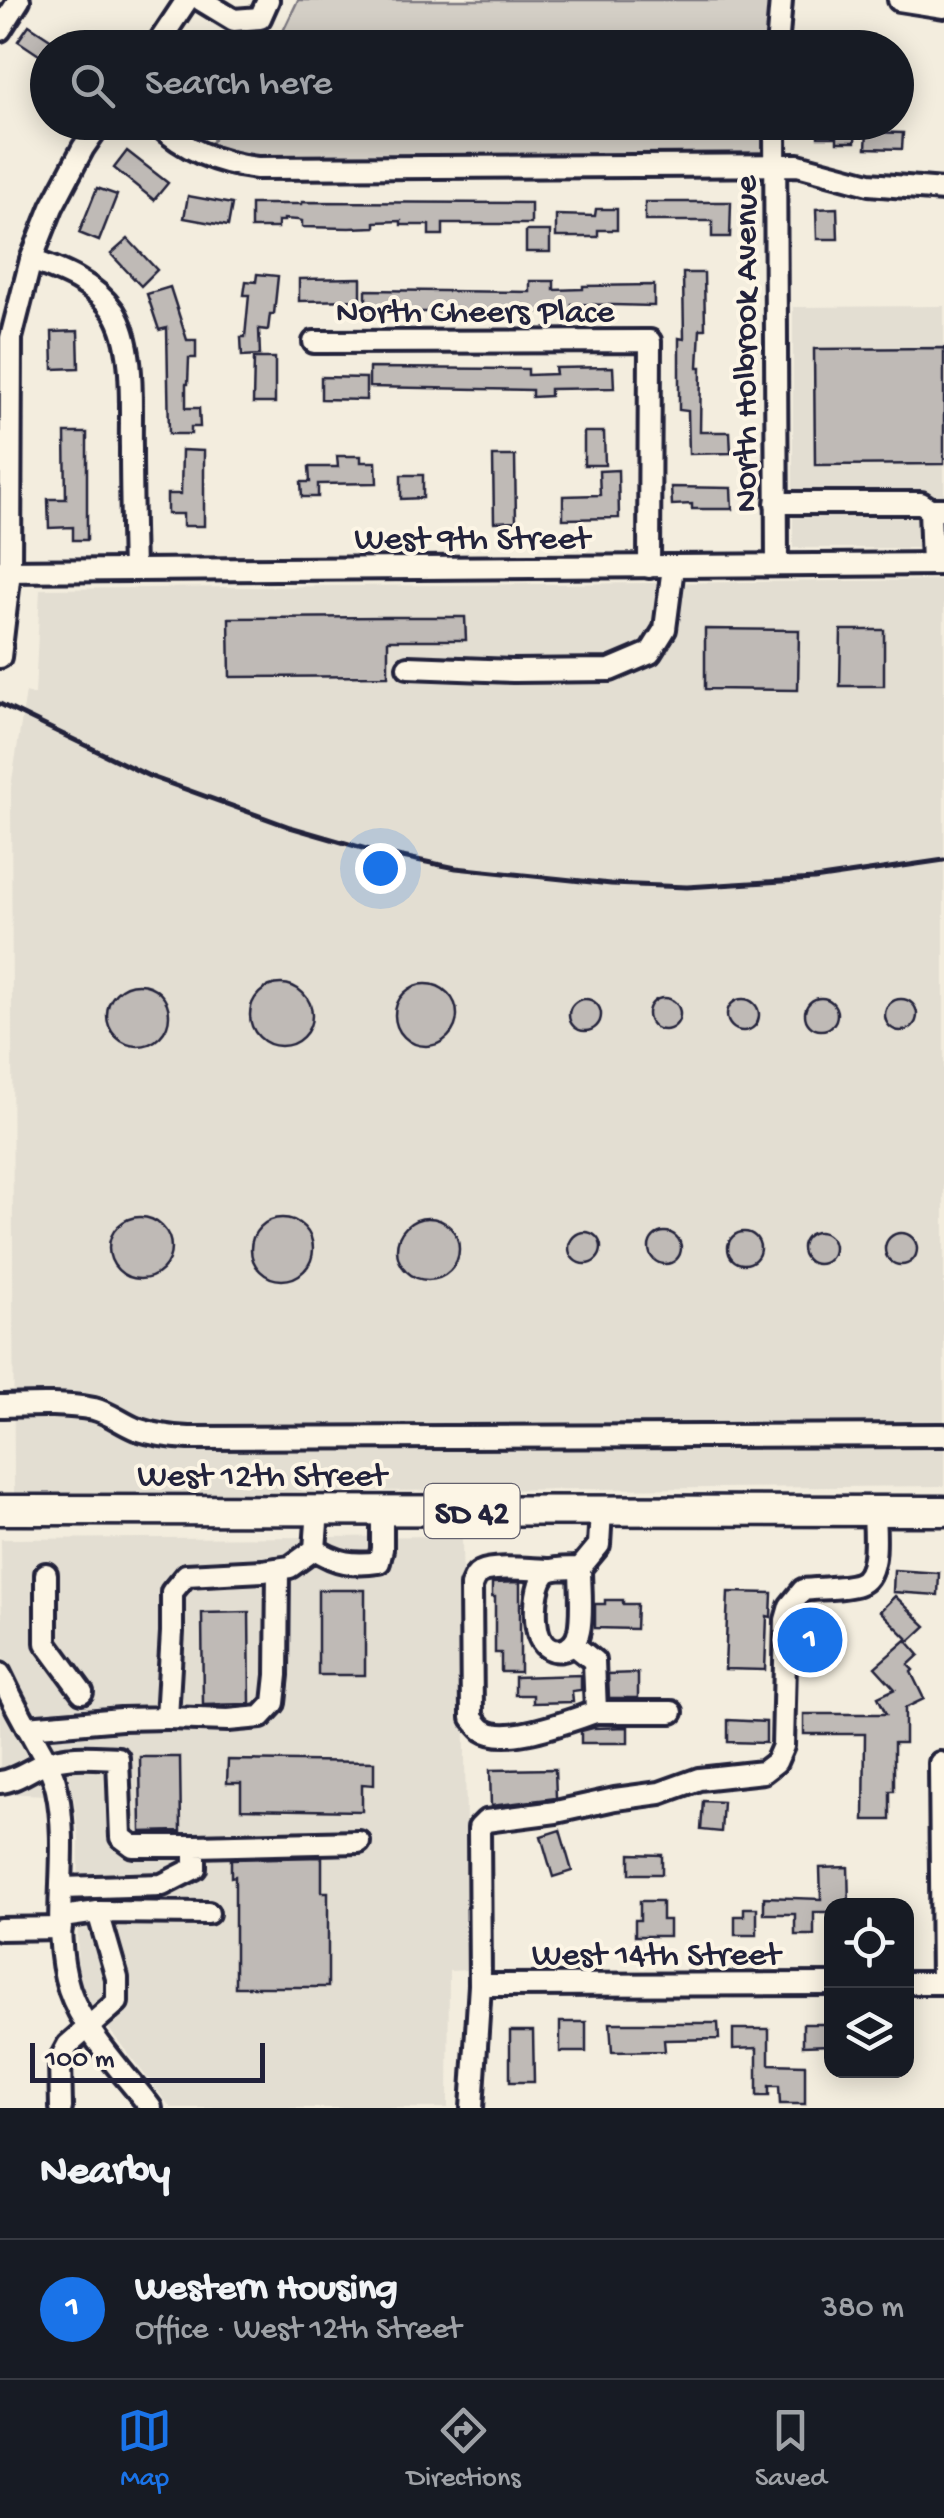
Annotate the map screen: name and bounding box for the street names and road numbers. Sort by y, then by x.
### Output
street label: North Holbrook Avenue [728,175,769,512]
street label: North Cheers Place [336,294,615,335]
street label: West 9th Street [354,521,592,562]
street label: West 12th Street [137,1458,389,1499]
road number: SD 42 [424,1484,520,1538]
street label: West 14th Street [532,1937,783,1978]

